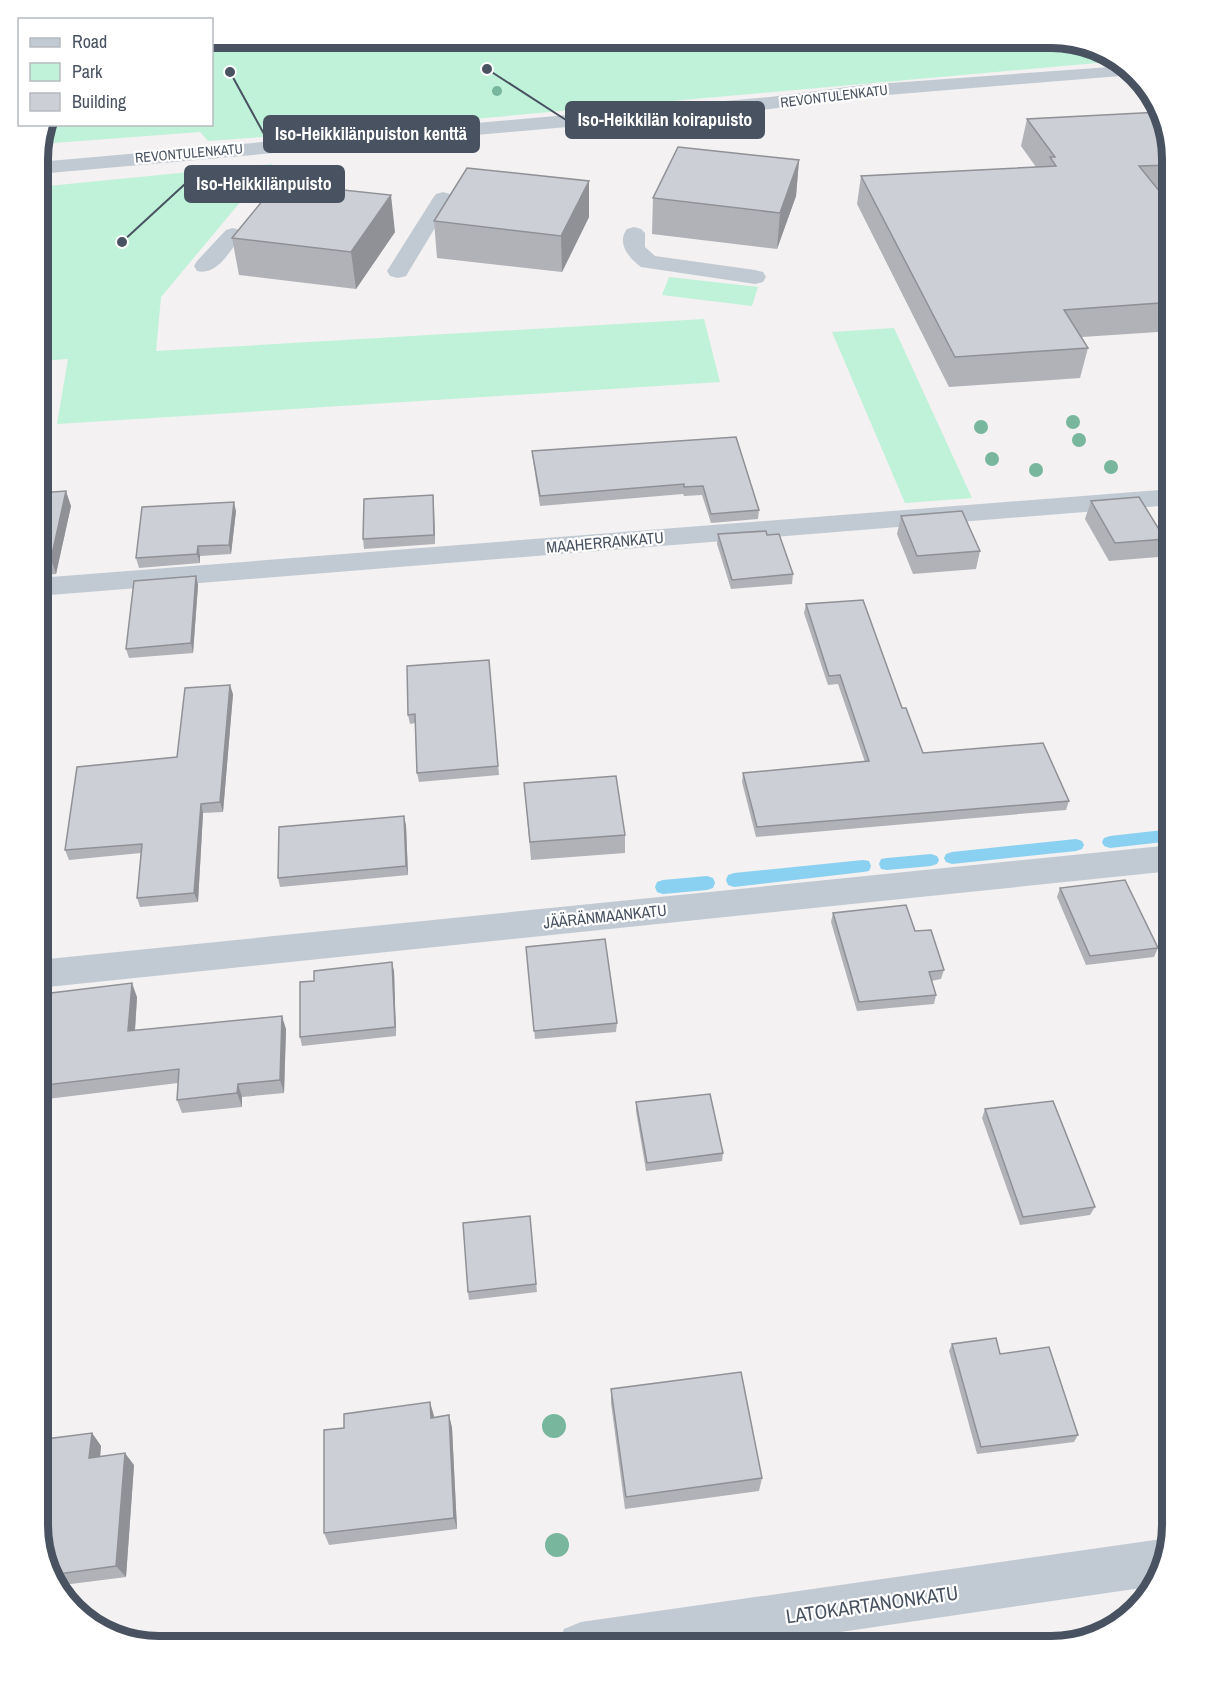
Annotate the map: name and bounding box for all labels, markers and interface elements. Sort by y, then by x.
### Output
legend [18,18,213,126]
text: Road [72,29,107,54]
text: Park [72,59,103,84]
street label: REVONTULENKATU [779,80,889,112]
text: Building [72,89,127,114]
callout: Iso-Heikkilän koirapuisto [566,102,764,138]
text: Iso-Heikkilän koirapuisto [578,107,752,132]
callout: Iso-Heikkilänpuiston kenttä [264,116,479,152]
text: Iso-Heikkilänpuiston kenttä [275,121,468,146]
street label: REVONTULENKATU [134,139,244,167]
callout: Iso-Heikkilänpuisto [185,166,344,202]
text: Iso-Heikkilänpuisto [196,171,332,196]
street label: MAAHERRANKATU [545,526,665,558]
street label: JÄÄRÄNMAANKATU [542,899,668,933]
street label: LATOKARTANONKATU [784,1579,960,1629]

